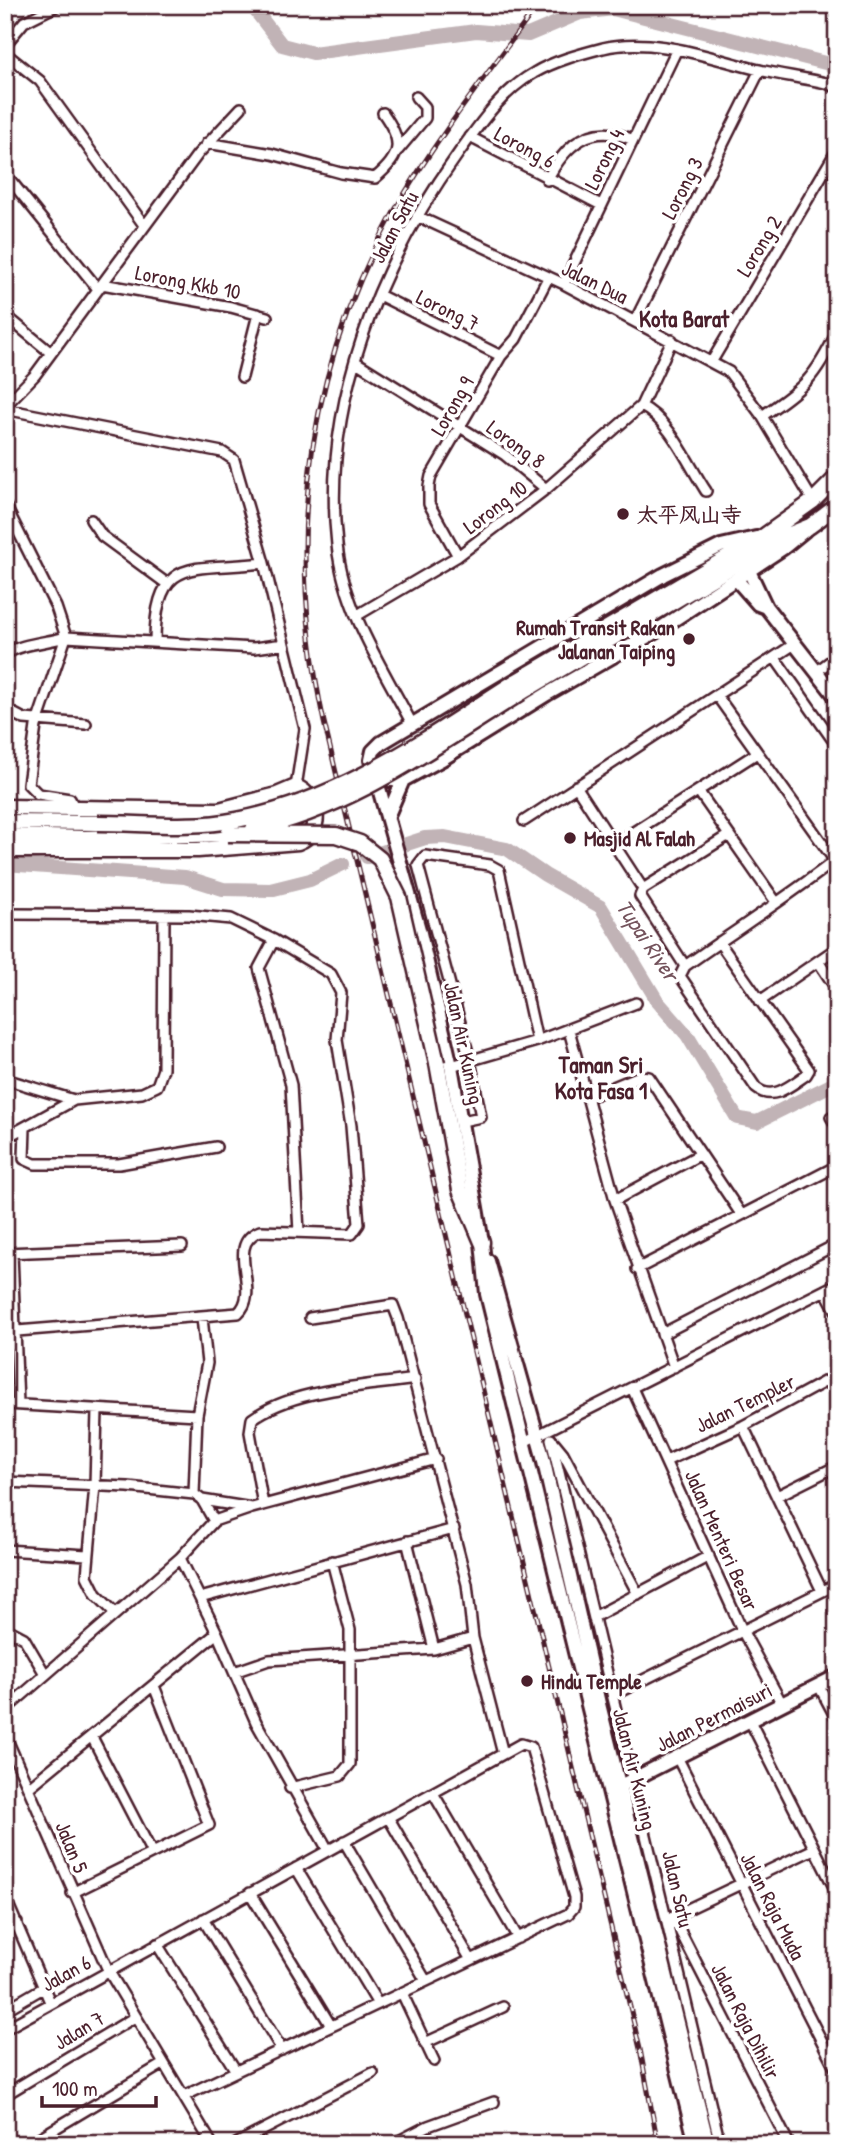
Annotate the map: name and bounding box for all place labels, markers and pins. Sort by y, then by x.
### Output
place label: 太平风山寺 [637,500,742,529]
marker: 太平风山寺 [615,506,631,522]
place label: Rumah Transit Rakan Jalanan Taiping [516,613,675,667]
marker: Rumah Transit Rakan Jalanan Taiping [681,631,697,647]
place label: Masjid Al Falah [584,824,695,853]
marker: Masjid Al Falah [562,830,578,846]
place label: Hindu Temple [541,1667,642,1697]
marker: Hindu Temple [519,1673,535,1689]

